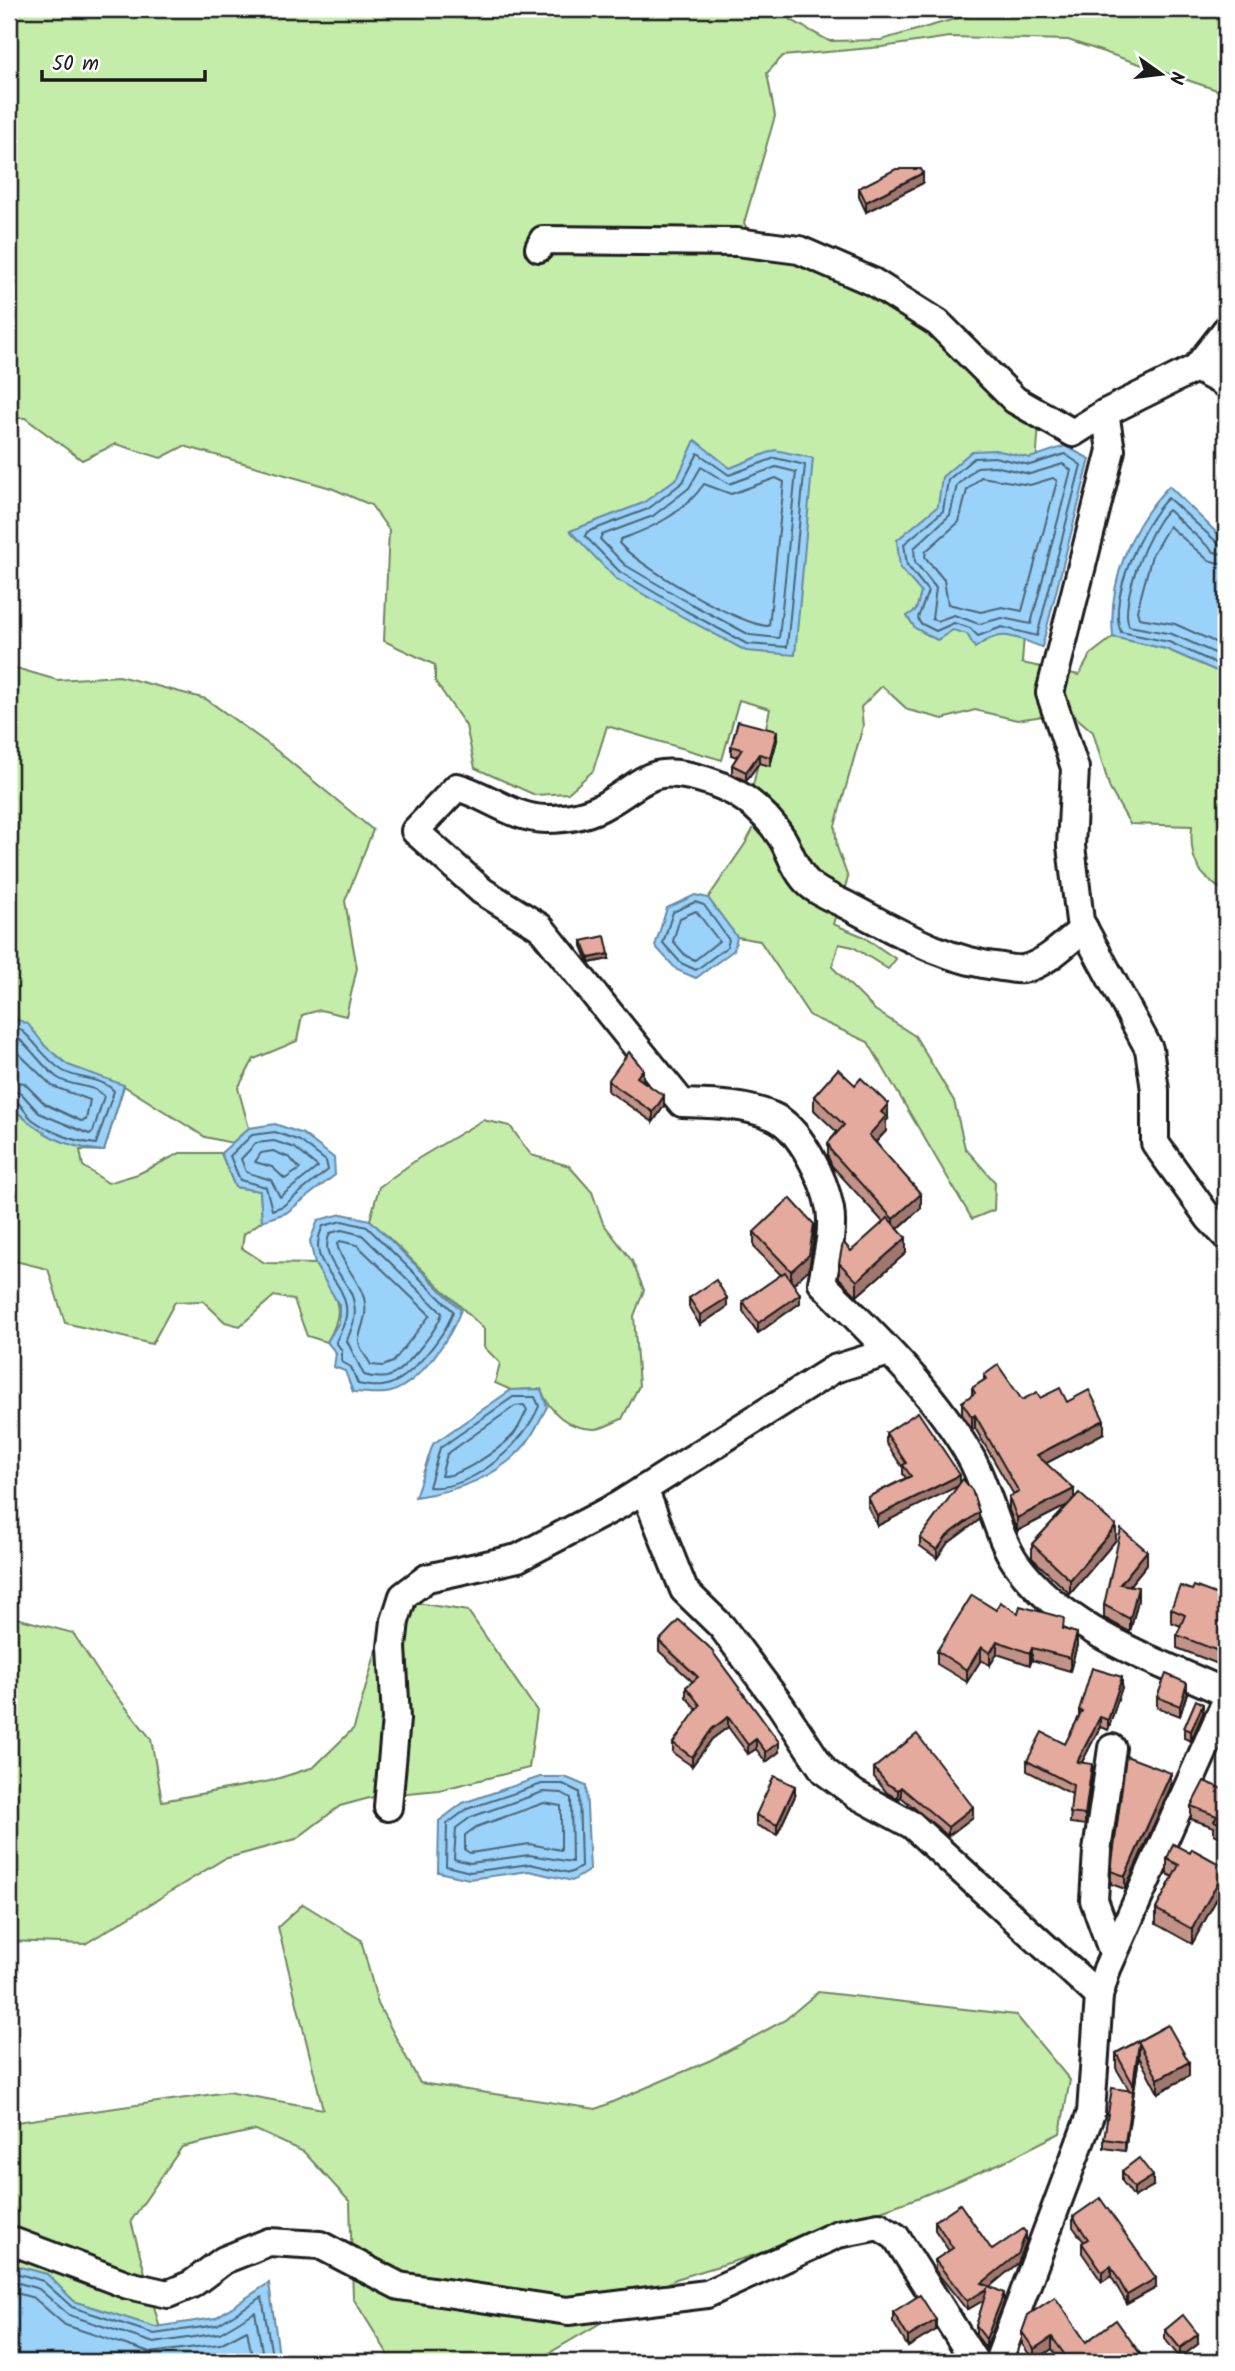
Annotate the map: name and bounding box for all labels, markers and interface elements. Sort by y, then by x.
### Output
scale bar [42,38,205,82]
north arrow [1126,38,1196,108]
text: 50 m [52,48,99,81]
text: N [1160,68,1192,87]

